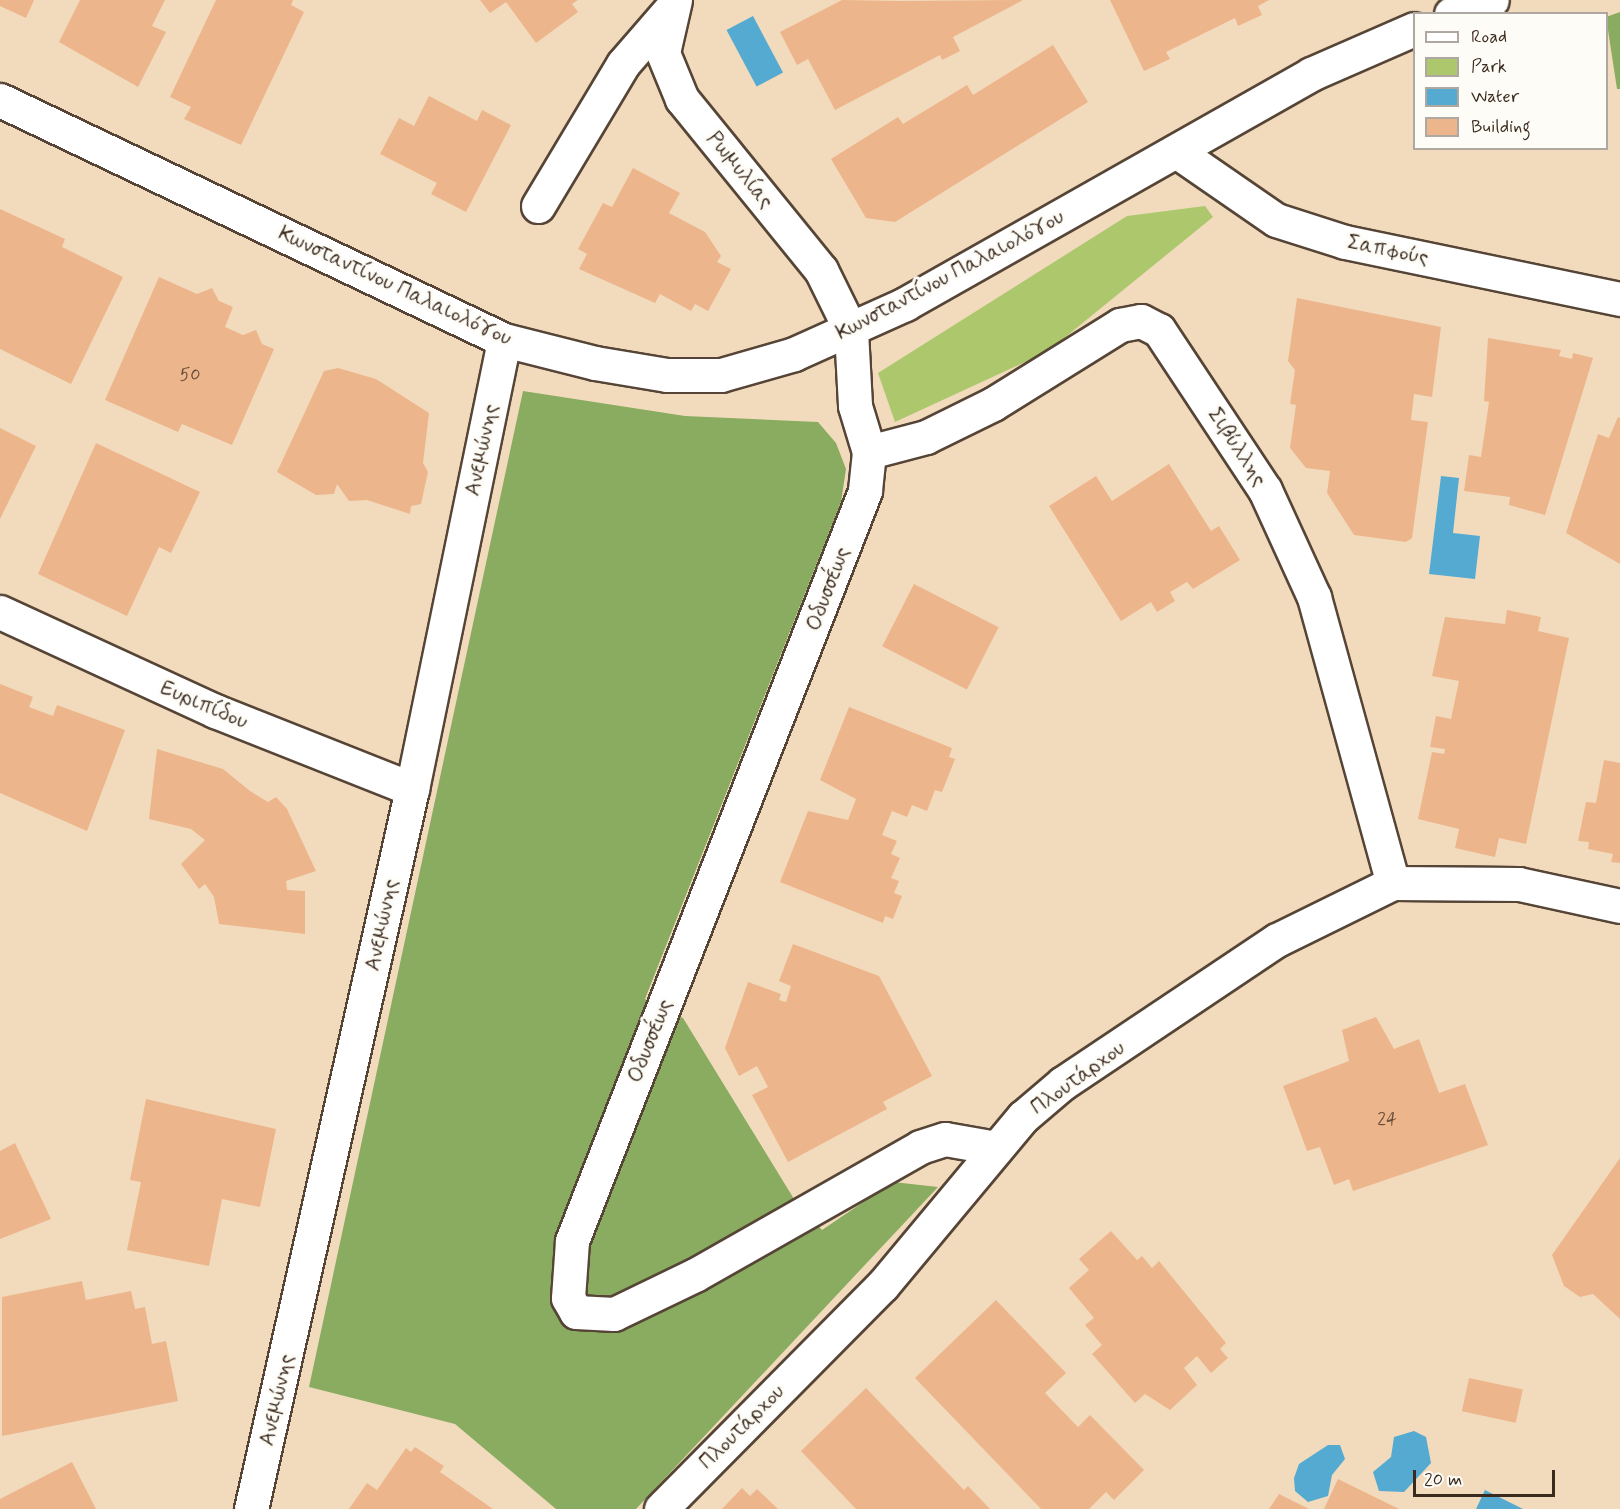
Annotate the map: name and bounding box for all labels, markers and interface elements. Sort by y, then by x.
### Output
legend [1413,12,1608,150]
text: Road [1471,25,1507,49]
text: Park [1471,55,1507,79]
text: Water [1471,85,1519,109]
text: Building [1471,115,1531,139]
street label: Ρωμυλίας [701,126,779,214]
street label: Κωνσταντίνου Παλαιολόγου [832,204,1068,346]
street label: Κωνσταντίνου Παλαιολόγου [274,221,516,351]
street label: Σαπφούς [1345,229,1431,271]
house number: 50 [179,364,201,386]
street label: Ανεμώνης [460,402,504,498]
street label: Σιβύλλης [1202,403,1272,491]
street label: Οδυσσέως [801,544,855,634]
street label: Ευριπίδου [157,675,251,735]
street label: Ανεμώνης [360,877,404,973]
street label: Οδυσσέως [622,996,678,1086]
street label: Πλουτάρχου [1026,1035,1130,1121]
house number: 24 [1377,1108,1397,1130]
street label: Ανεμώνης [254,1352,300,1448]
street label: Πλουτάρχου [694,1379,790,1475]
scale bar [1416,1458,1558,1496]
text: 20 m [1424,1468,1462,1492]

